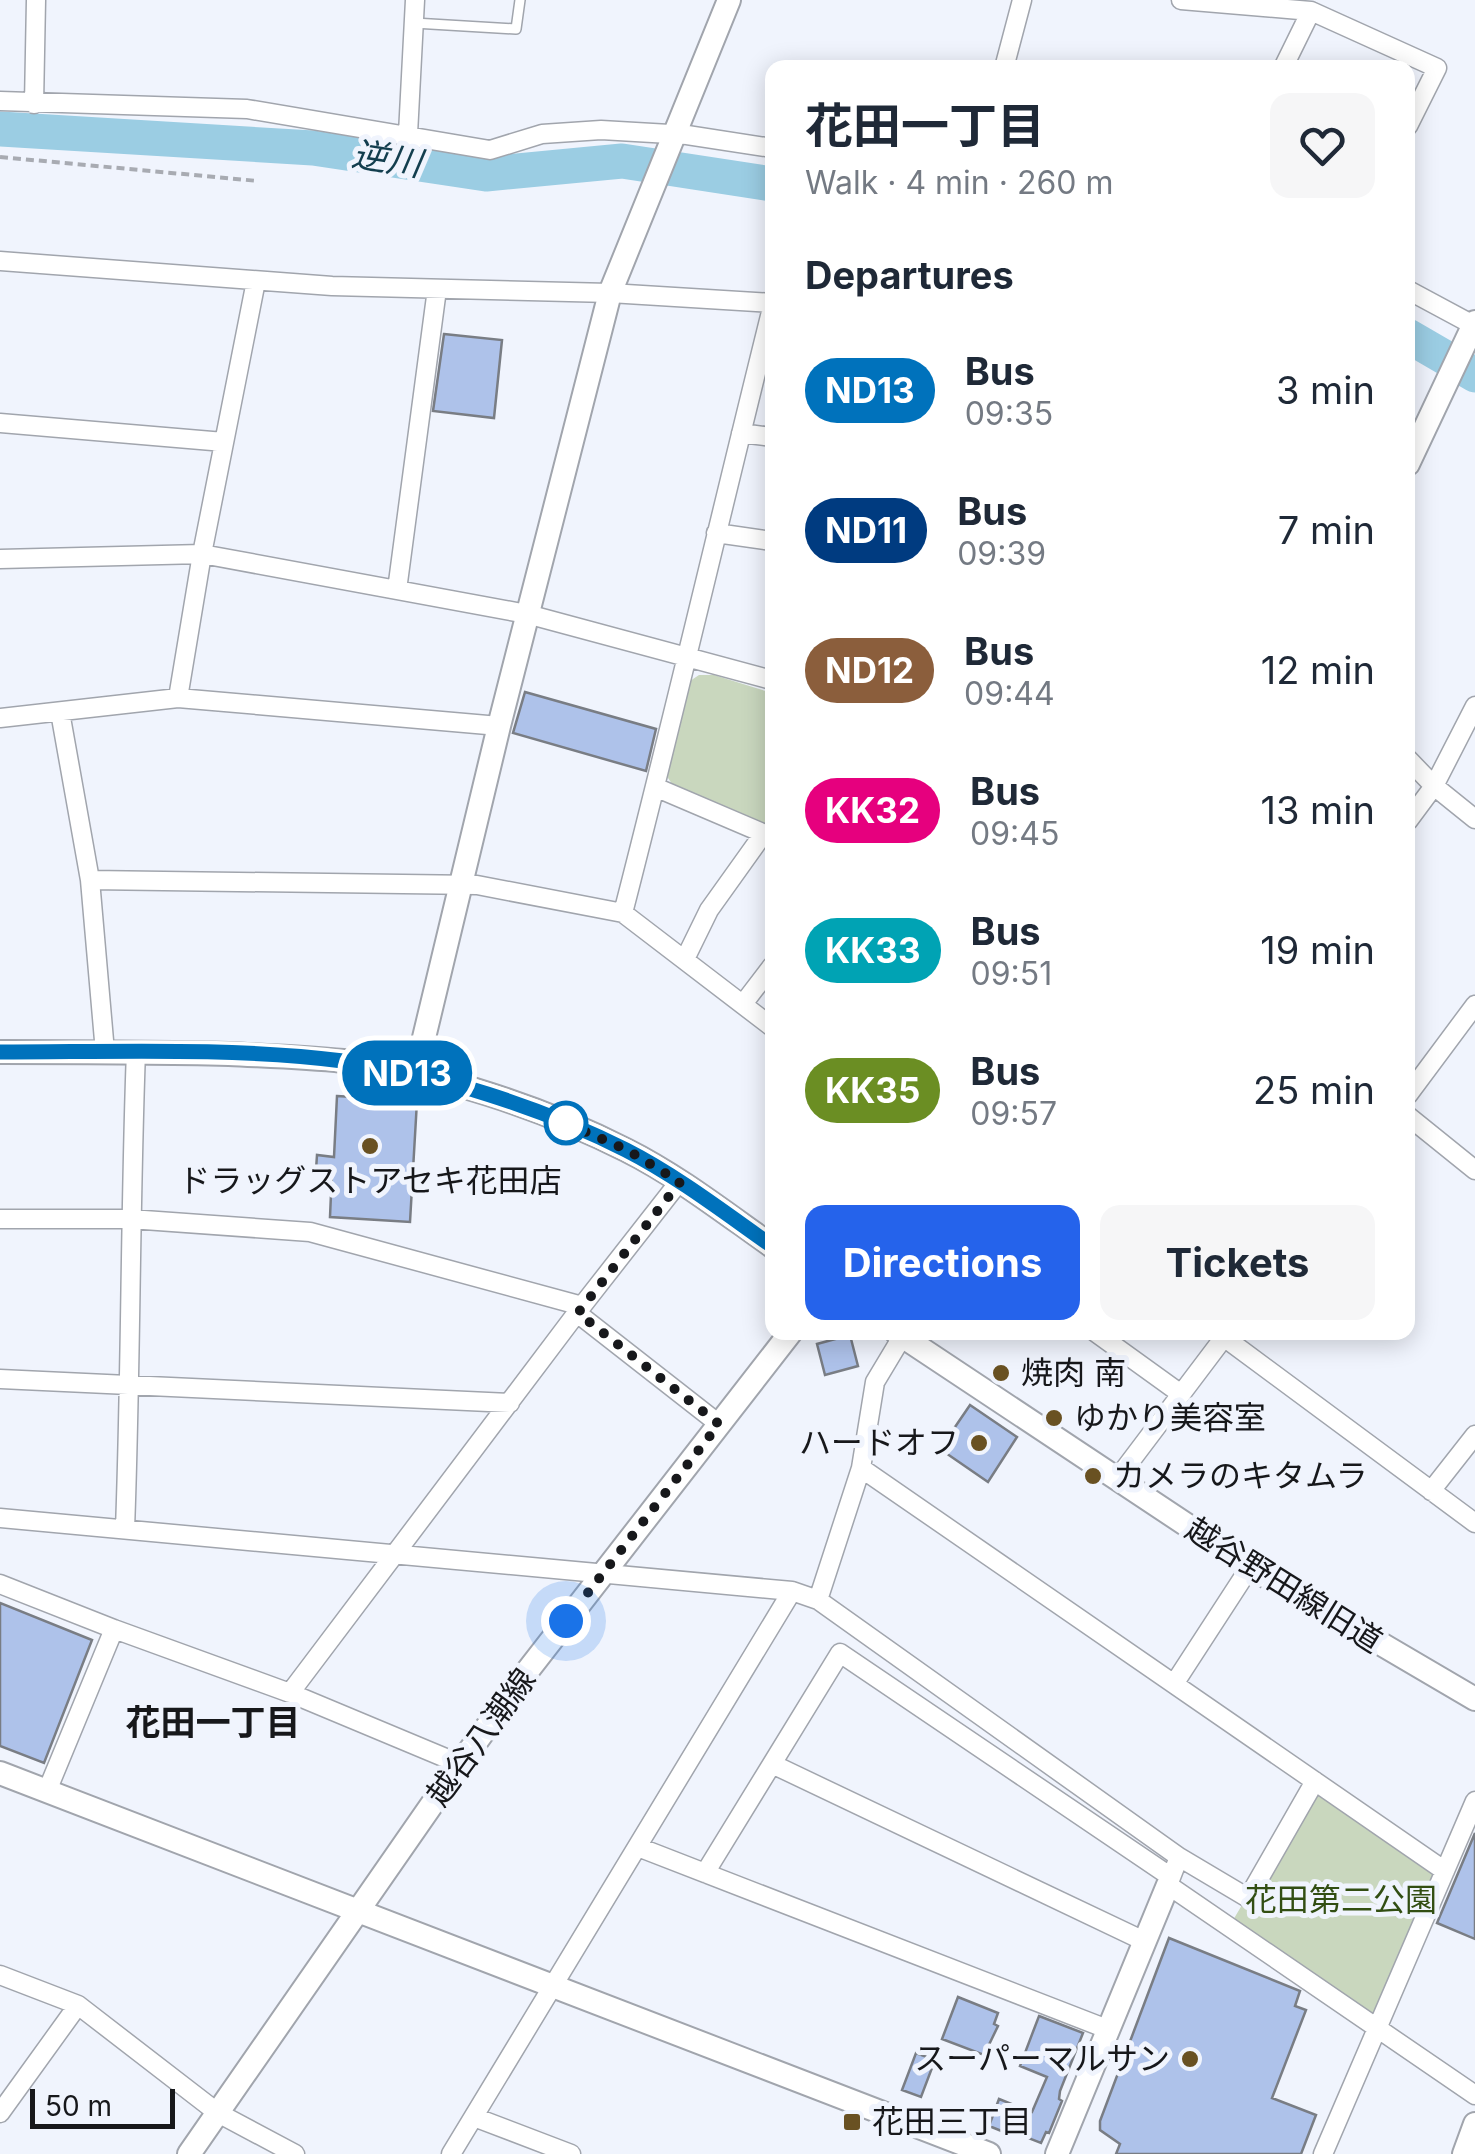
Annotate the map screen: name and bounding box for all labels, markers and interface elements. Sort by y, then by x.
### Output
button: heart [1270,93,1375,198]
text: 花田一丁目 [805,96,1045,155]
water label: 逆川 [349,132,429,185]
text: Walk · 4 min · 260 m [805,163,1114,202]
text: Departures [805,252,1014,298]
text: Bus [965,348,1035,394]
text: 3 min [1276,367,1375,413]
text: ND13 [825,369,915,411]
text: 09:35 [965,394,1053,433]
text: Bus [957,488,1027,534]
text: 7 min [1278,507,1375,553]
text: ND11 [825,509,907,551]
text: 09:39 [957,534,1046,573]
text: Bus [964,628,1034,674]
text: 12 min [1261,647,1375,693]
text: ND12 [825,649,914,691]
text: 09:44 [964,674,1055,713]
text: Bus [970,768,1040,814]
text: 13 min [1260,787,1375,833]
text: KK32 [825,789,920,831]
text: 09:45 [970,814,1059,853]
text: Bus [971,908,1041,954]
text: 19 min [1260,927,1375,973]
text: KK33 [825,929,921,971]
text: 09:51 [971,954,1052,993]
line badge: ND13 [337,1040,477,1106]
text: Bus [970,1048,1040,1094]
text: ND13 [362,1052,452,1094]
text: 25 min [1253,1067,1375,1113]
text: KK35 [825,1069,920,1111]
text: 09:57 [970,1094,1057,1133]
unlabelled marker [545,1102,587,1144]
marker: ドラッグストアセキ花田店 [359,1135,381,1157]
place label: ドラッグストアセキ花田店 [178,1161,562,1200]
button: Directions [805,1205,1080,1320]
button: Tickets [1100,1205,1375,1320]
place label: 焼肉 南 [1021,1353,1126,1392]
marker: 焼肉 南 [990,1362,1012,1384]
place label: ゆかり美容室 [1074,1398,1266,1437]
marker: ゆかり美容室 [1043,1407,1065,1429]
place label: ハードオフ [799,1423,959,1462]
marker: ハードオフ [968,1432,990,1454]
place label: カメラのキタムラ [1113,1456,1367,1495]
marker: カメラのキタムラ [1082,1465,1104,1487]
street label: 越谷野田線旧道 [1179,1509,1390,1660]
your location [541,1596,591,1646]
street label: 越谷八潮線 [418,1661,543,1813]
district label: 花田一丁目 [125,1701,301,1743]
park label: 花田第二公園 [1245,1880,1437,1919]
place label: スーパーマルサン [914,2039,1170,2078]
marker: スーパーマルサン [1179,2048,1201,2070]
scale bar [30,2084,175,2128]
text: 50 m [45,2089,112,2123]
place label: 花田三丁目 [872,2102,1032,2141]
marker: 花田三丁目 [841,2111,863,2133]

